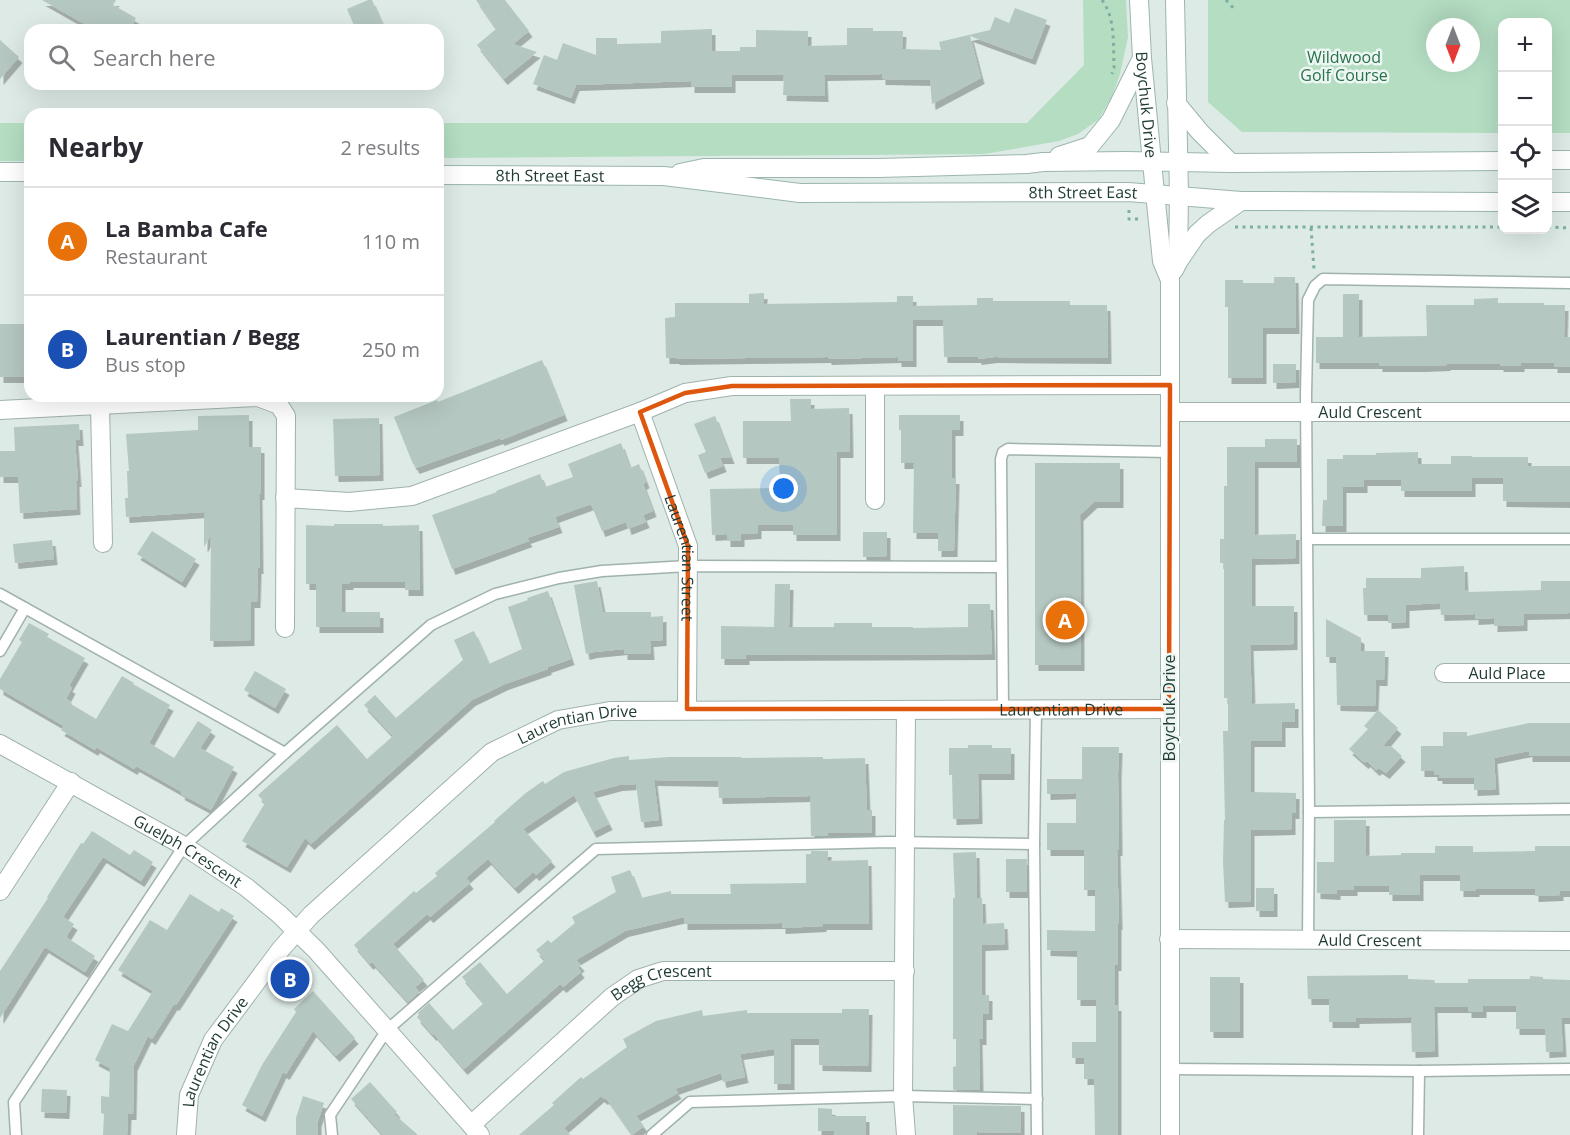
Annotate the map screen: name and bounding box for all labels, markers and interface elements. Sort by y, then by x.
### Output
north arrow [1426,18,1480,72]
map controls [1498,18,1552,234]
button: + [1498,18,1552,72]
search box [24,24,444,90]
icon: search [45,41,78,74]
text: Search here [93,42,216,72]
park label: Wildwood Golf Course [1300,46,1388,86]
street label: Boychuk Drive [1131,51,1163,159]
button: − [1498,72,1552,126]
button: locate [1498,126,1552,180]
text: Nearby [48,129,143,165]
text: 2 results [340,134,420,161]
street label: 8th Street East [496,164,605,187]
button: layers [1498,180,1552,234]
street label: 8th Street East [1029,181,1138,204]
text: La Bamba Cafe [105,213,268,243]
text: A [61,228,74,255]
text: 110 m [362,228,420,255]
text: Restaurant [105,243,207,270]
text: Laurentian / Begg [105,321,300,351]
text: B [61,336,74,363]
text: 250 m [362,336,420,363]
text: Bus stop [105,351,186,378]
street label: Auld Crescent [1318,401,1422,423]
your location [769,474,798,503]
street label: Laurentian Street [659,491,699,622]
pin: A [1046,598,1084,642]
street label: Boychuk Drive [1158,654,1180,762]
street label: Auld Place [1468,662,1546,684]
street label: Laurentian Drive [999,698,1123,721]
street label: Laurentian Drive [514,700,637,749]
street label: Guelph Crescent [130,809,247,893]
street label: Auld Crescent [1318,929,1422,951]
pin: B [270,956,310,1002]
street label: Begg Crescent [606,960,712,1006]
street label: Laurentian Drive [177,992,253,1108]

